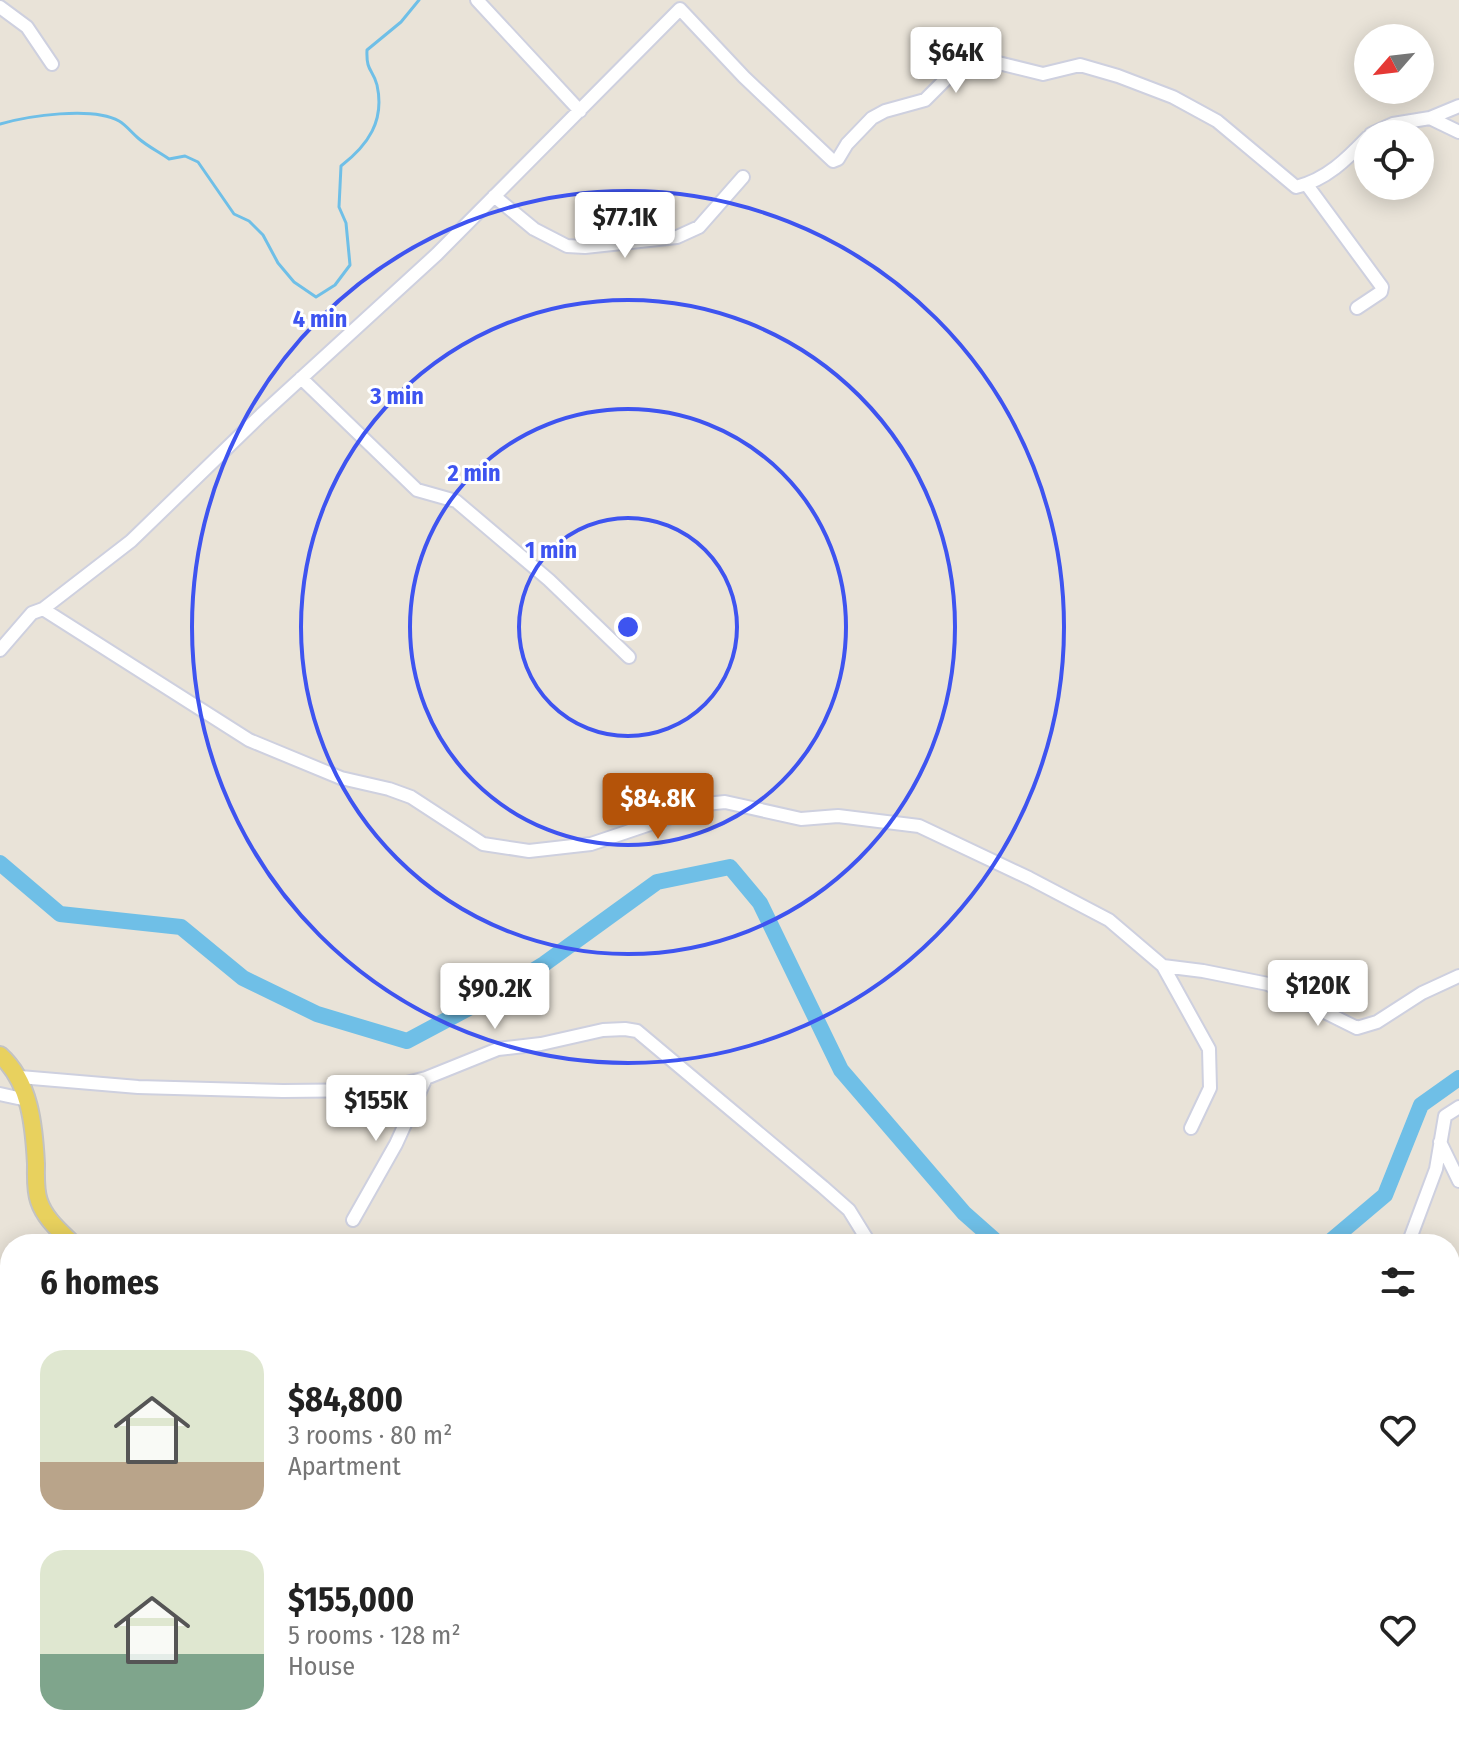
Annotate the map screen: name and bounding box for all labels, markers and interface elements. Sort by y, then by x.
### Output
north arrow [1354,24,1434,104]
map controls [1354,24,1434,200]
pin: $64K [909,27,1003,95]
text: $64K [928,37,984,68]
button: locate [1354,120,1434,200]
pin: $77.1K [560,192,690,260]
text: $77.1K [593,202,657,233]
text: 4 min [293,305,347,333]
text: 3 min [369,382,424,410]
text: 2 min [446,459,501,487]
text: 1 min [525,536,577,564]
centre of rings [614,613,642,641]
pin: $84.8K [593,773,723,841]
text: $84.8K [621,783,695,814]
pin: $120K [1262,960,1374,1028]
pin: $90.2K [430,963,560,1031]
text: $120K [1286,970,1350,1001]
text: $90.2K [458,973,532,1004]
pin: $155K [320,1075,432,1143]
text: $155K [344,1085,408,1116]
icon: filters [1376,1260,1420,1304]
text: 6 homes [40,1262,159,1303]
text: $84,800 [288,1379,403,1420]
icon: home [104,1382,200,1478]
icon: heart [1376,1408,1420,1452]
text: 3 rooms · 80 m² [288,1420,452,1451]
text: Apartment [288,1451,401,1482]
text: $155,000 [288,1579,414,1620]
icon: home [104,1582,200,1678]
icon: heart [1376,1608,1420,1652]
text: 5 rooms · 128 m² [288,1620,461,1651]
text: House [288,1651,355,1682]

